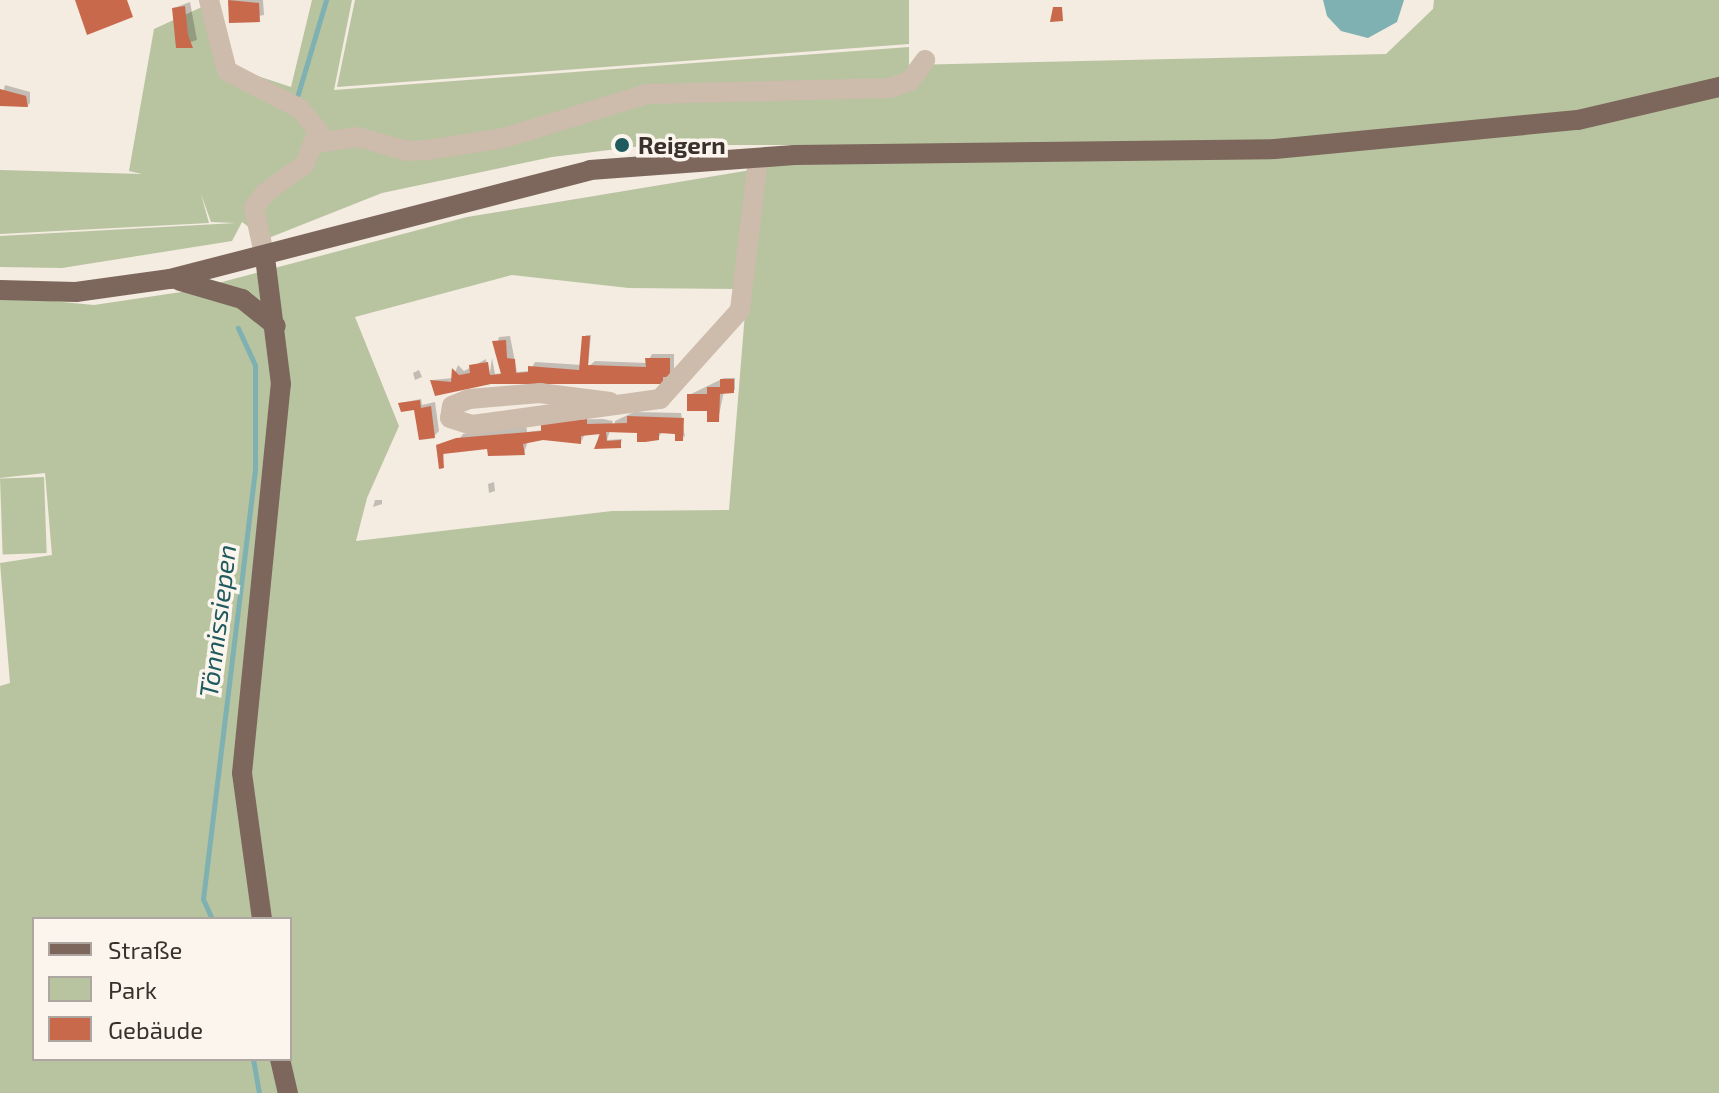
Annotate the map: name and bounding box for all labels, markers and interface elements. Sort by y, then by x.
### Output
place label: Reigern [638,131,726,159]
marker: Reigern [613,136,631,154]
water label: Tönnissiepen [192,543,242,699]
legend [32,917,292,1061]
text: Straße [108,935,182,964]
text: Park [108,975,157,1004]
text: Gebäude [108,1015,203,1044]

